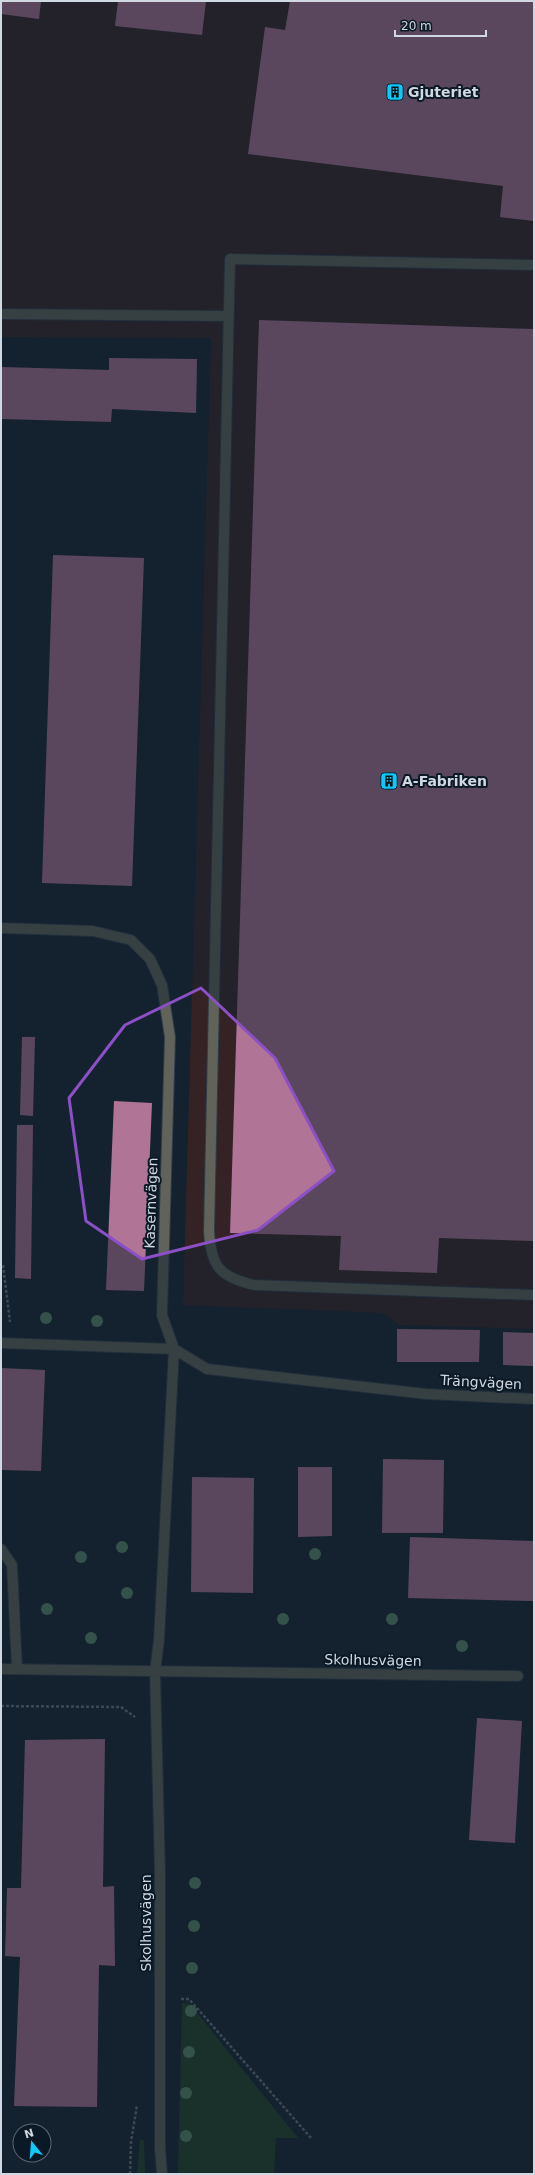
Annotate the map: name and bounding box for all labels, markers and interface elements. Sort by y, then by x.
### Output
scale bar [395,12,486,38]
text: 20 m [401,19,432,33]
building icon: Gjuteriet [385,82,405,102]
place label: Gjuteriet [408,84,479,100]
building icon: A-Fabriken [379,771,399,791]
place label: A-Fabriken [402,773,487,789]
street label: Kasernvägen [141,1157,161,1249]
street label: Trängvägen [439,1372,522,1392]
street label: Skolhusvägen [324,1651,422,1669]
street label: Skolhusvägen [138,1874,154,1972]
north arrow [12,2123,52,2163]
text: N [23,2126,36,2141]

